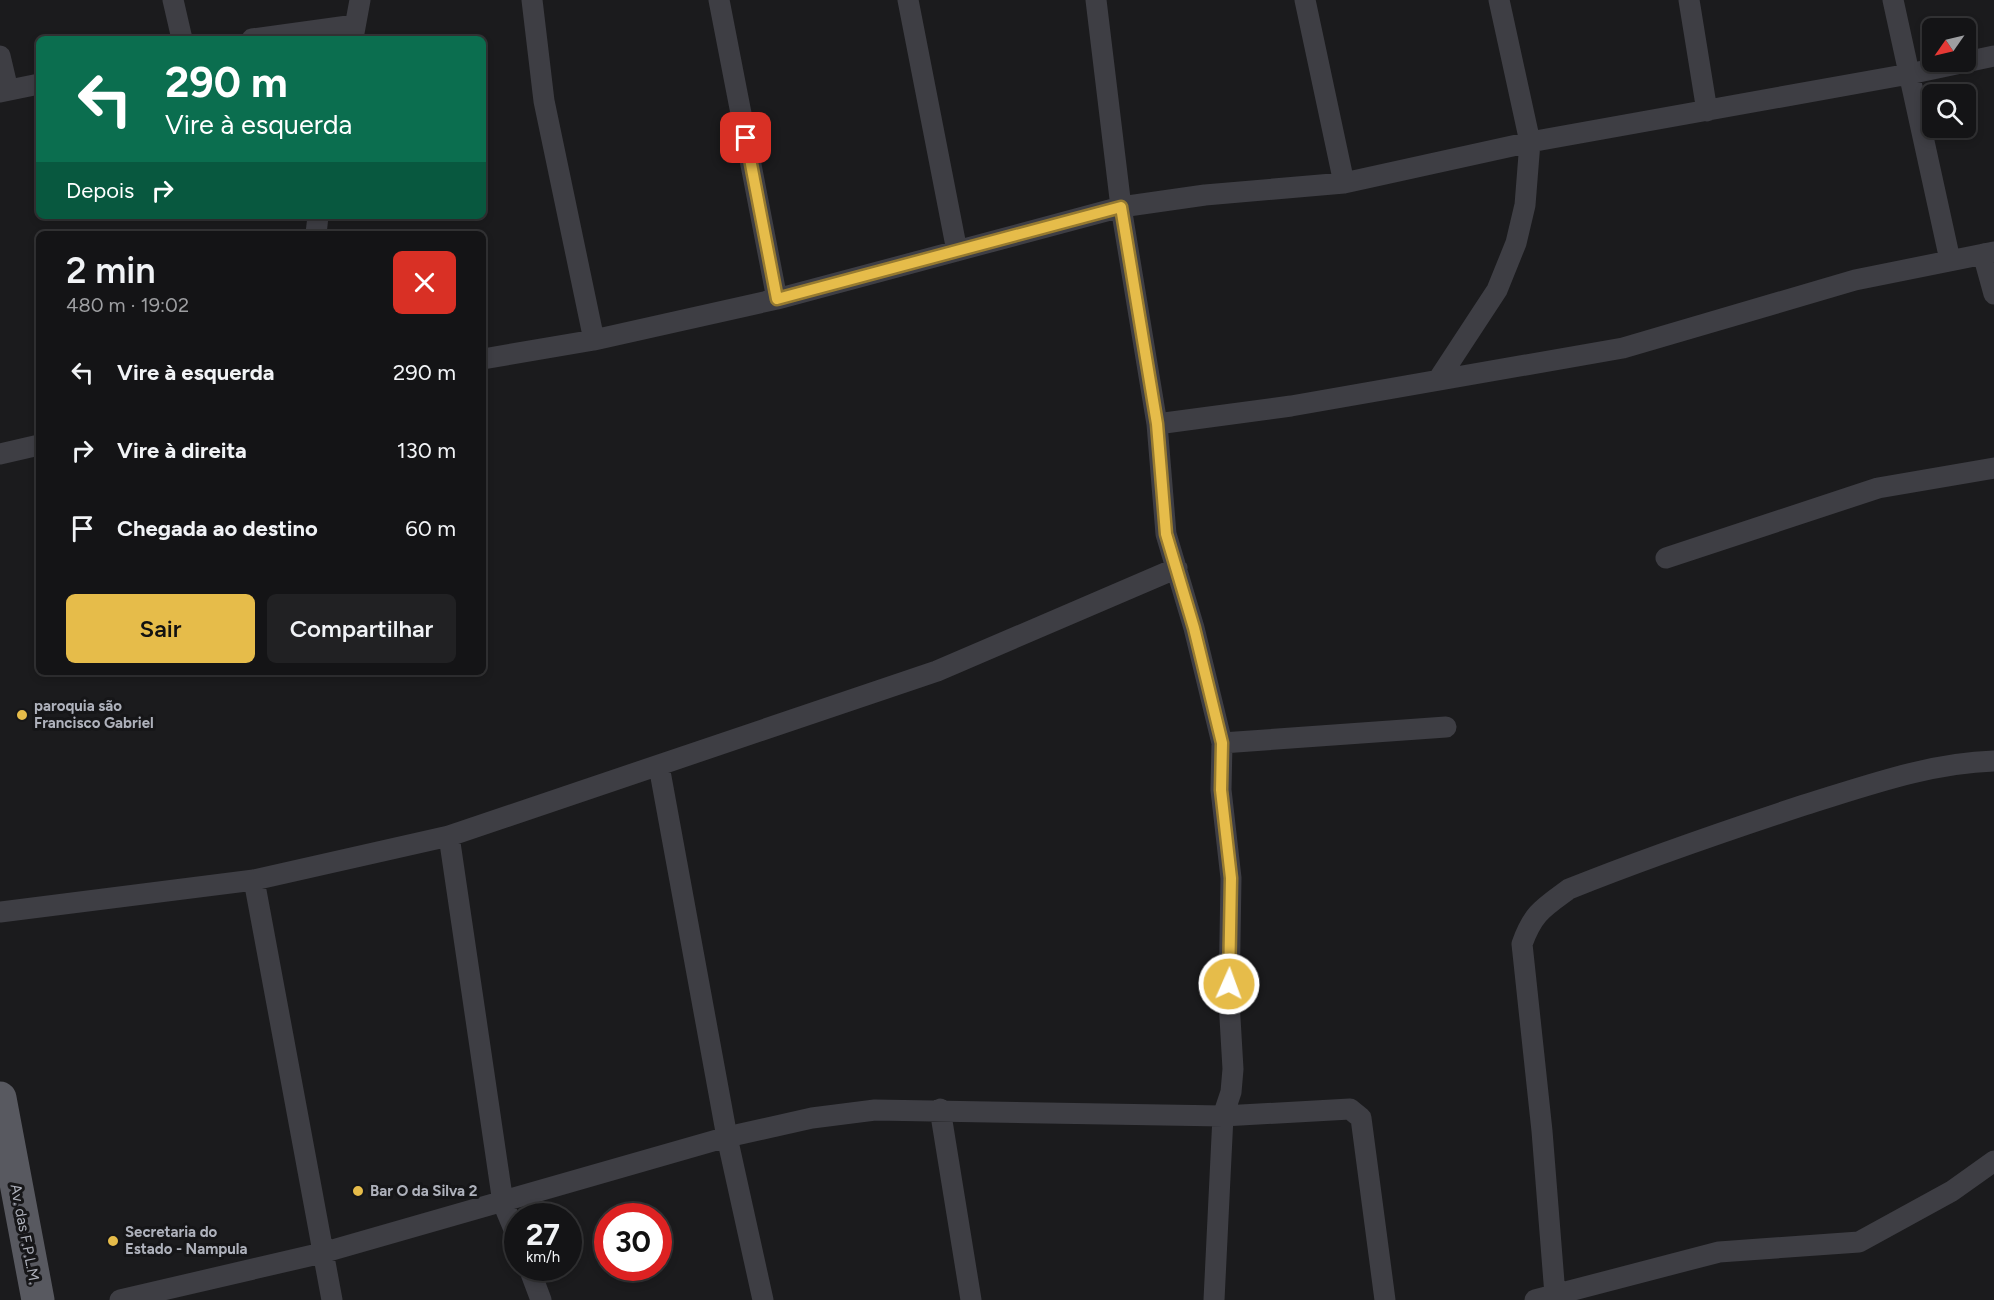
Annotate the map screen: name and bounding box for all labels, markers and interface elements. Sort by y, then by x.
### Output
north arrow [1922,18,1976,72]
map controls [1922,18,1976,138]
text: 290 m [165,57,288,108]
icon: left [66,60,144,138]
button: search [1922,84,1976,138]
text: Vire à esquerda [165,108,352,141]
pin [720,112,771,163]
icon: arrive [729,121,762,154]
icon: right [146,174,179,207]
text: Depois [66,177,134,204]
text: 2 min [66,249,156,292]
button: close [393,251,456,314]
text: 480 m · 19:02 [66,293,189,317]
icon: left [66,356,99,389]
text: Vire à esquerda [117,359,275,386]
text: 290 m [393,359,456,386]
icon: right [66,434,99,467]
text: Vire à direita [117,437,247,464]
text: 130 m [397,437,456,464]
icon: arrive [66,512,99,545]
text: Chegada ao destino [117,515,318,542]
text: 60 m [405,515,456,542]
button: Sair [66,594,255,663]
button: Compartilhar [267,594,456,663]
place label: paroquia são Francisco Gabriel [34,697,154,732]
marker: paroquia são Francisco Gabriel [15,708,29,722]
position arrow [1197,952,1261,1016]
street label: Av. das F.P.L.M. [6,1182,44,1286]
place label: Bar O da Silva 2 [370,1182,478,1200]
marker: Bar O da Silva 2 [351,1184,365,1198]
speed limit sign: 30 [594,1203,672,1281]
text: 27 [526,1216,560,1253]
place label: Secretaria do Estado - Nampula [125,1223,248,1258]
marker: Secretaria do Estado - Nampula [106,1234,120,1248]
text: km/h [526,1248,560,1266]

